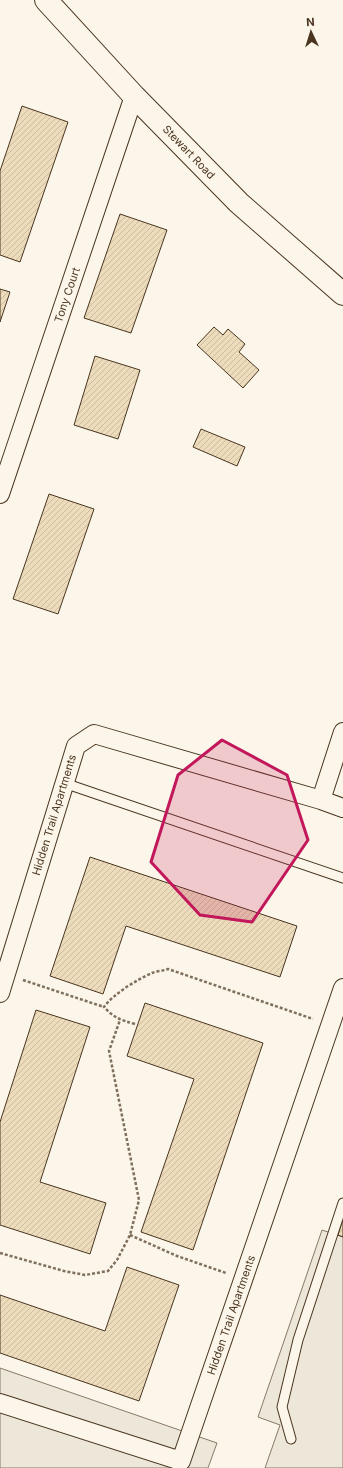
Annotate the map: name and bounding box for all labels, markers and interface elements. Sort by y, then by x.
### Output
north arrow [291,12,331,52]
text: N [306,15,315,29]
street label: Stewart Road [160,122,218,182]
street label: Tony Court [51,265,83,324]
street label: Hidden Trail Apartments [29,753,79,877]
street label: Hidden Trail Apartments [204,1253,258,1377]

